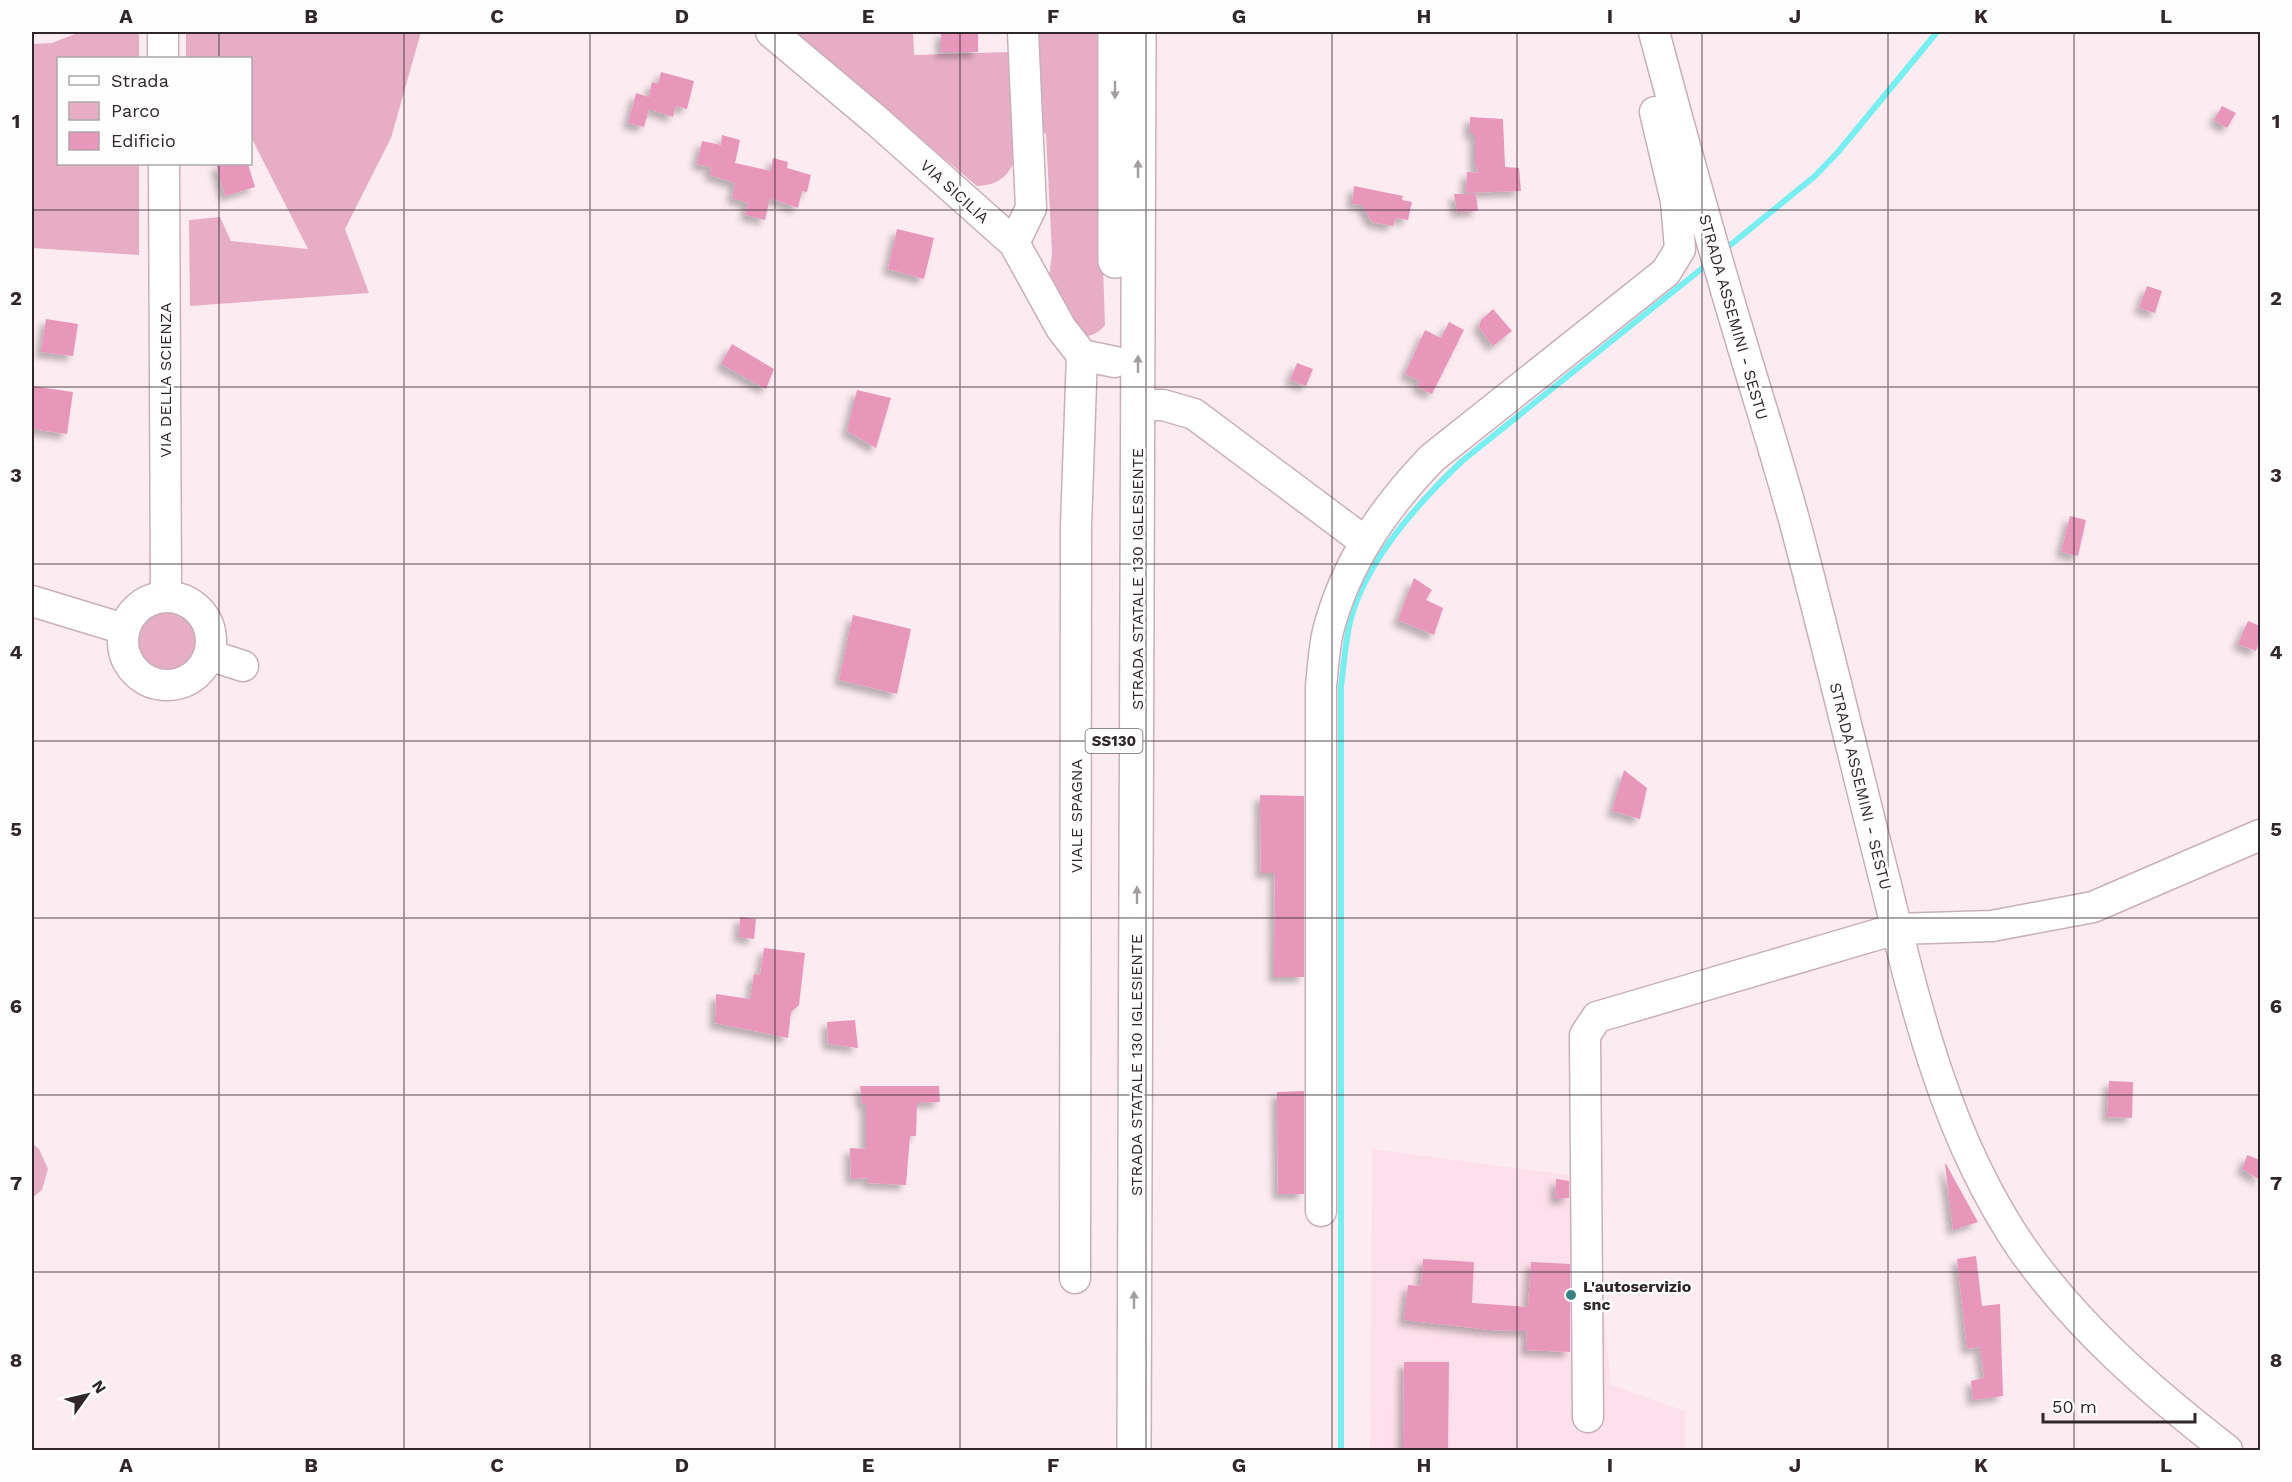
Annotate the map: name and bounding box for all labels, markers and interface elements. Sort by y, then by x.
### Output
text: A [119,4,133,28]
text: B [304,4,318,28]
text: C [490,4,504,28]
text: D [675,4,689,28]
text: E [862,4,874,28]
text: F [1047,4,1059,28]
text: G [1232,4,1246,28]
text: H [1417,4,1431,28]
text: I [1607,4,1613,28]
text: J [1789,4,1801,28]
text: K [1974,4,1988,28]
text: L [2160,4,2172,28]
legend [57,57,252,165]
text: Strada [111,70,169,91]
one-way arrow [1110,80,1120,99]
text: Parco [111,100,160,121]
text: 1 [12,109,20,133]
text: 1 [2272,109,2280,133]
text: Edificio [111,130,176,151]
street label: VIA SICILIA [916,156,993,228]
one-way arrow [1133,160,1143,179]
street label: STRADA ASSEMINI - SESTU [1695,212,1772,422]
text: 2 [10,286,22,310]
text: 2 [2270,286,2282,310]
street label: VIA DELLA SCIENZA [156,302,175,458]
one-way arrow [1133,355,1143,374]
street label: STRADA STATALE 130 IGLESIENTE [1128,448,1147,710]
text: 3 [10,463,22,487]
text: 3 [2270,463,2282,487]
text: 4 [10,640,23,664]
text: 4 [2270,640,2283,664]
street label: STRADA ASSEMINI - SESTU [1826,681,1895,892]
road number: SS130 [1086,729,1142,753]
street label: VIALE SPAGNA [1067,758,1086,873]
text: 5 [10,817,22,841]
text: 5 [2270,817,2282,841]
one-way arrow [1132,886,1142,905]
street label: STRADA STATALE 130 IGLESIENTE [1127,934,1146,1196]
text: 6 [10,994,22,1018]
text: 6 [2270,994,2282,1018]
text: 7 [10,1171,22,1195]
text: 7 [2270,1171,2282,1195]
place label: L'autoservizio snc [1583,1277,1692,1314]
marker: L'autoservizio snc [1564,1288,1578,1302]
one-way arrow [1129,1291,1139,1310]
text: 8 [10,1348,22,1372]
text: 8 [2270,1348,2282,1372]
north arrow [57,1365,117,1425]
text: N [88,1377,110,1397]
scale bar [2043,1386,2194,1424]
text: 50 m [2052,1396,2097,1417]
text: A [119,1453,133,1477]
text: B [304,1453,318,1477]
text: C [490,1453,504,1477]
text: D [675,1453,689,1477]
text: E [862,1453,874,1477]
text: F [1047,1453,1059,1477]
text: G [1232,1453,1246,1477]
text: H [1417,1453,1431,1477]
text: I [1607,1453,1613,1477]
text: J [1789,1453,1801,1477]
text: K [1974,1453,1988,1477]
text: L [2160,1453,2172,1477]

